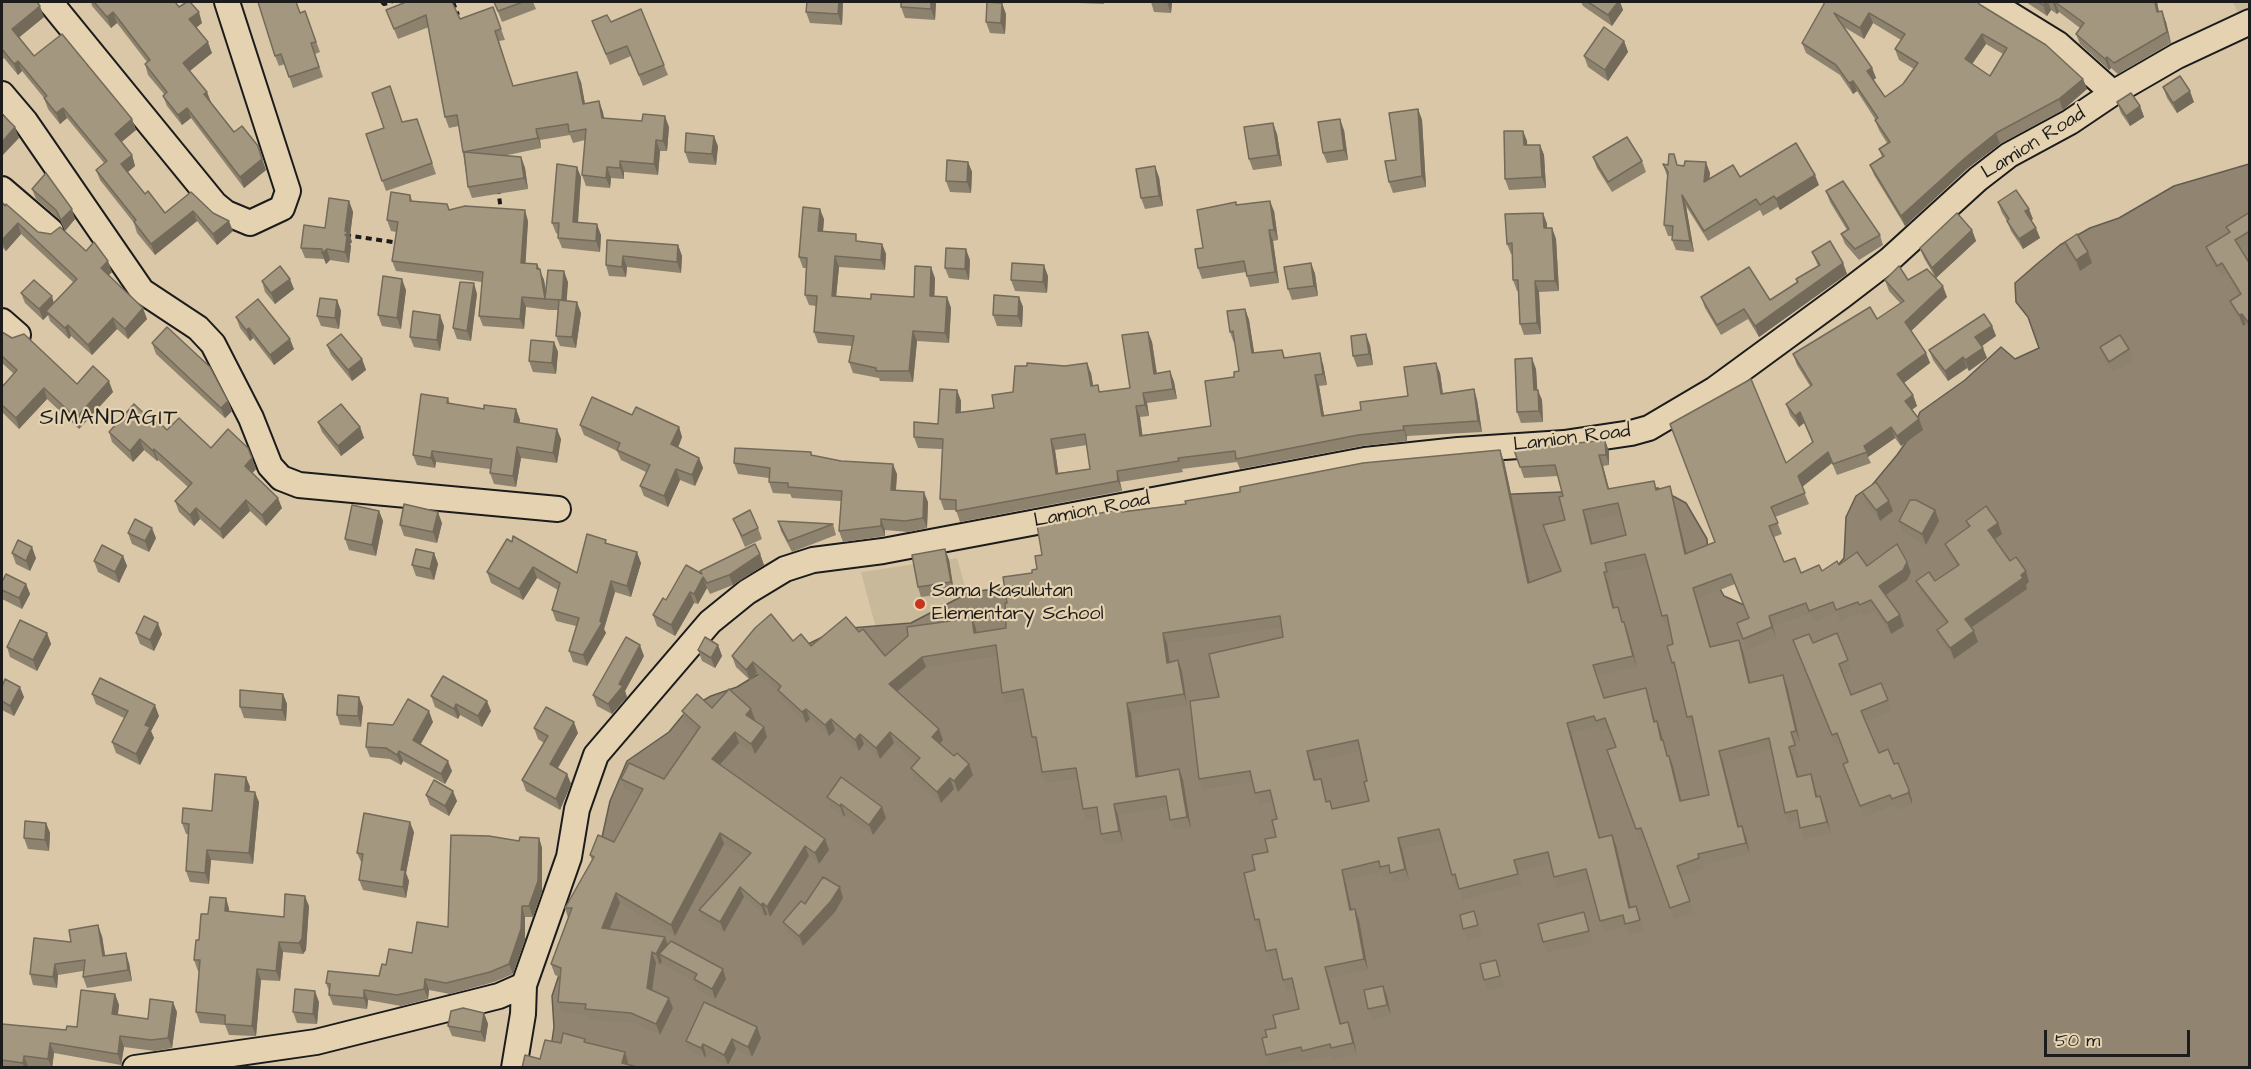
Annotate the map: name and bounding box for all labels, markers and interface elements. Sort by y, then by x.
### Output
street label: Lamion Road [1978,103,2090,185]
district label: SIMANDAGIT [39,406,179,432]
street label: Lamion Road [1512,420,1632,458]
street label: Lamion Road [1032,488,1152,534]
place label: Sama Kasulutan Elementary School [932,580,1104,627]
marker: Sama Kasulutan Elementary School [913,597,927,611]
scale bar [2047,1018,2192,1056]
text: 50 m [2055,1028,2100,1053]

